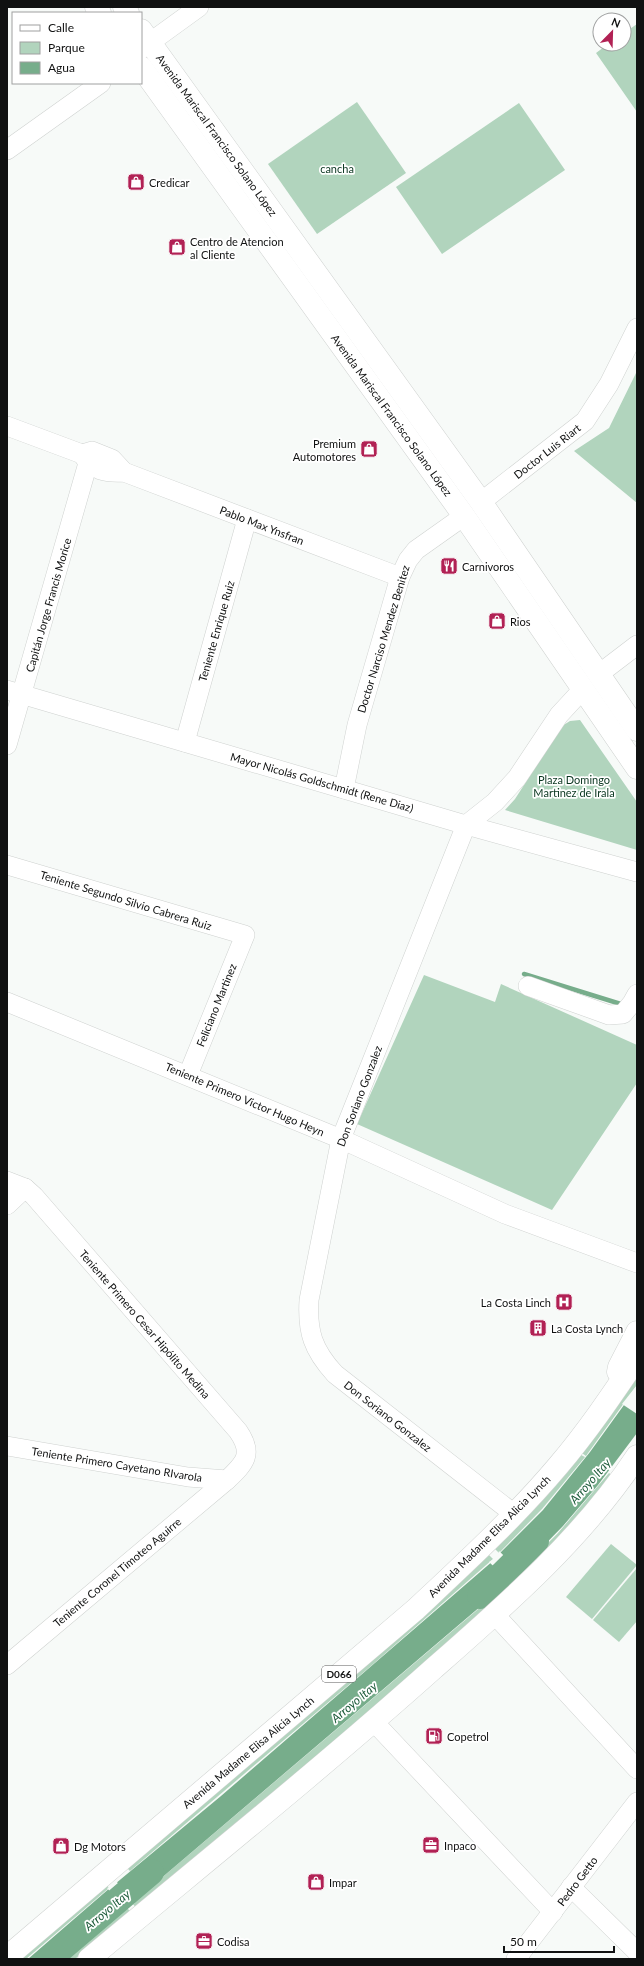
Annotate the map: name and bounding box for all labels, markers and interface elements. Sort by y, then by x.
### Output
legend [12,12,142,84]
north arrow [592,12,632,52]
text: N [610,15,623,30]
text: Calle [48,20,74,35]
text: Parque [48,40,85,55]
street label: Avenida Mariscal Francisco Solano López [154,52,280,218]
text: Agua [48,60,75,75]
park label: cancha [320,162,354,175]
shop icon: Credicar [126,172,146,192]
place label: Credicar [149,176,189,189]
place label: Centro de Atencion al Cliente [190,235,284,261]
shop icon: Centro de Atencion al Cliente [167,237,187,257]
street label: Avenida Mariscal Francisco Solano López [329,332,455,498]
street label: Doctor Luis Riart [511,421,583,481]
place label: Premium Automotores [293,437,356,463]
shop icon: Premium Automotores [359,439,379,459]
street label: Pablo Max Ynsfran [218,503,306,547]
street label: Capitán Jorge Francis Morice [23,536,73,674]
restaurant icon: Carnivoros [439,556,459,576]
place label: Carnivoros [462,560,514,573]
street label: Doctor Narciso Mendez Benitez [354,564,412,714]
street label: Teniente Enrique Ruiz [195,579,237,683]
shop icon: Rios [487,611,507,631]
place label: Rios [510,615,531,628]
street label: Mayor Nicolás Goldschmidt (Rene Diaz) [229,750,415,814]
park label: Plaza Domingo Martinez de Irala [533,773,615,799]
street label: Teniente Segundo Silvio Cabrera Ruiz [39,868,213,932]
street label: Feliciano Martinez [193,961,239,1048]
street label: Don Soriano Gonzalez [334,1044,384,1148]
street label: Teniente Primero Victor Hugo Heyn [164,1060,326,1138]
street label: Teniente Primero Cesar Hipólito Medina [77,1247,213,1401]
hospital icon: La Costa Linch [554,1292,574,1312]
place label: La Costa Linch [481,1296,551,1309]
building icon: La Costa Lynch [528,1318,548,1338]
place label: La Costa Lynch [551,1322,623,1335]
street label: Don Soriano Gonzalez [342,1378,434,1454]
street label: Teniente Primero Cayetano RIvarola [31,1444,203,1484]
water label: Arroyo Itay [566,1455,614,1508]
street label: Avenida Madame Elisa Alicia Lynch [425,1472,553,1600]
street label: Teniente Coronel Timoteo Aguirre [50,1515,184,1629]
road number: D066 [322,1666,356,1682]
water label: Arroyo Itay [327,1678,380,1726]
street label: Avenida Madame Elisa Alicia Lynch [180,1693,316,1811]
fuel station icon: Copetrol [424,1726,444,1746]
place label: Copetrol [447,1730,489,1743]
office icon: Inpaco [421,1835,441,1855]
shop icon: Dg Motors [51,1836,71,1856]
place label: Inpaco [444,1839,476,1852]
place label: Dg Motors [74,1840,126,1853]
street label: Pedro Getto [554,1854,600,1908]
shop icon: Impar [306,1872,326,1892]
place label: Impar [329,1876,357,1889]
water label: Arroyo Itay [80,1886,133,1934]
scale bar [504,1928,614,1954]
office icon: Codisa [194,1931,214,1951]
text: 50 m [510,1934,537,1949]
place label: Codisa [217,1935,250,1948]

